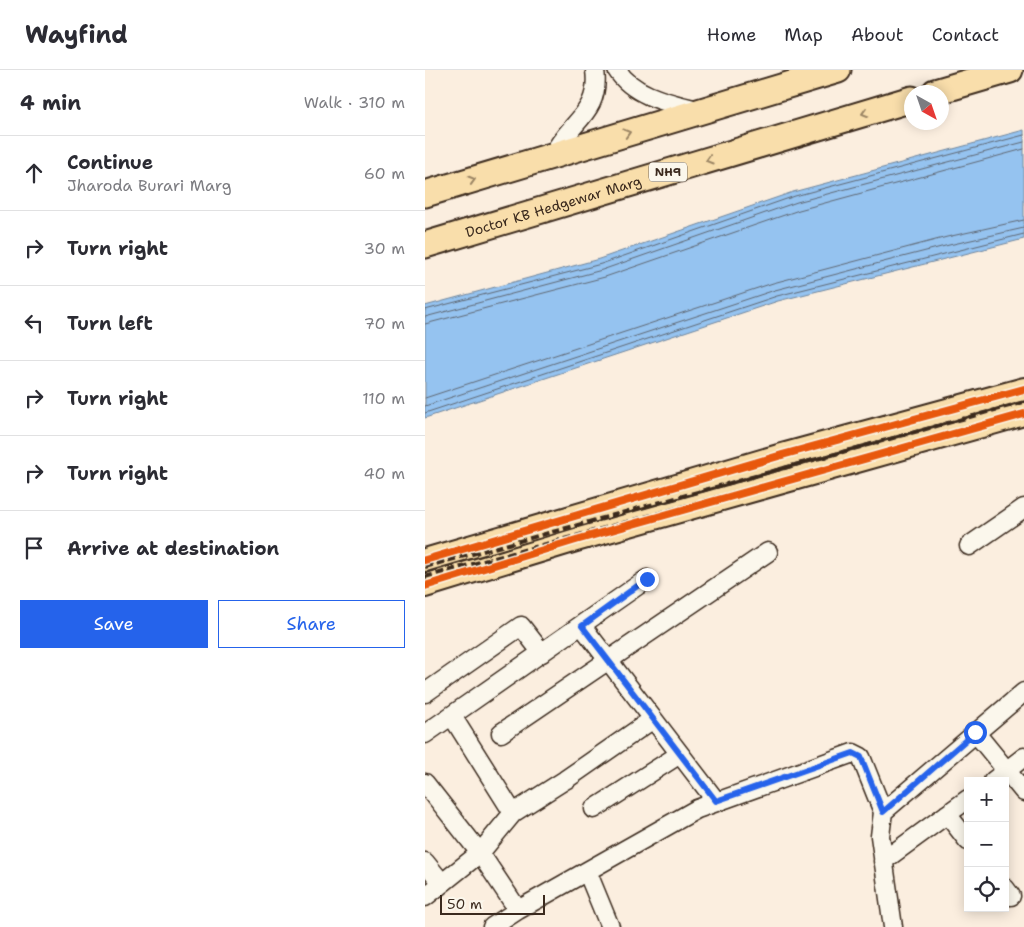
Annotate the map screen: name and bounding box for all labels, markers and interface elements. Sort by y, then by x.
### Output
text: Wayfind [25,19,128,51]
text: Home [707,23,756,47]
text: Map [784,23,823,47]
text: About [851,23,904,47]
text: Contact [932,23,999,47]
north arrow [904,85,949,130]
text: 4 min [20,89,81,117]
text: Walk · 310 m [304,92,405,113]
one-way arrow [861,108,869,118]
one-way arrow [623,129,631,139]
text: Continue [67,150,153,175]
one-way arrow [705,155,714,165]
icon: ahead [20,159,48,187]
road number: NH9 [649,162,687,181]
text: 60 m [364,163,405,184]
street label: Doctor KB Hedgewar Marg [463,172,644,241]
text: Jharoda Burari Marg [67,175,231,196]
one-way arrow [467,175,475,185]
icon: right [20,234,48,262]
text: Turn right [67,236,168,261]
text: 30 m [364,238,405,259]
icon: left [20,309,48,337]
text: Turn left [67,311,153,336]
text: 70 m [364,313,405,334]
icon: right [20,384,48,412]
text: Turn right [67,386,168,411]
text: 110 m [362,388,405,409]
icon: right [20,459,48,487]
text: Turn right [67,461,168,486]
text: 40 m [363,463,405,484]
icon: arrive [20,534,48,562]
text: Arrive at destination [67,536,279,561]
route end [636,568,659,591]
button: Save [20,600,208,648]
button: Share [218,600,405,648]
route start [964,721,987,744]
map controls [964,777,1009,912]
button: + [964,777,1009,822]
button: − [964,822,1009,867]
button: locate [964,867,1009,912]
scale bar [440,892,545,915]
text: 50 m [447,895,482,913]

